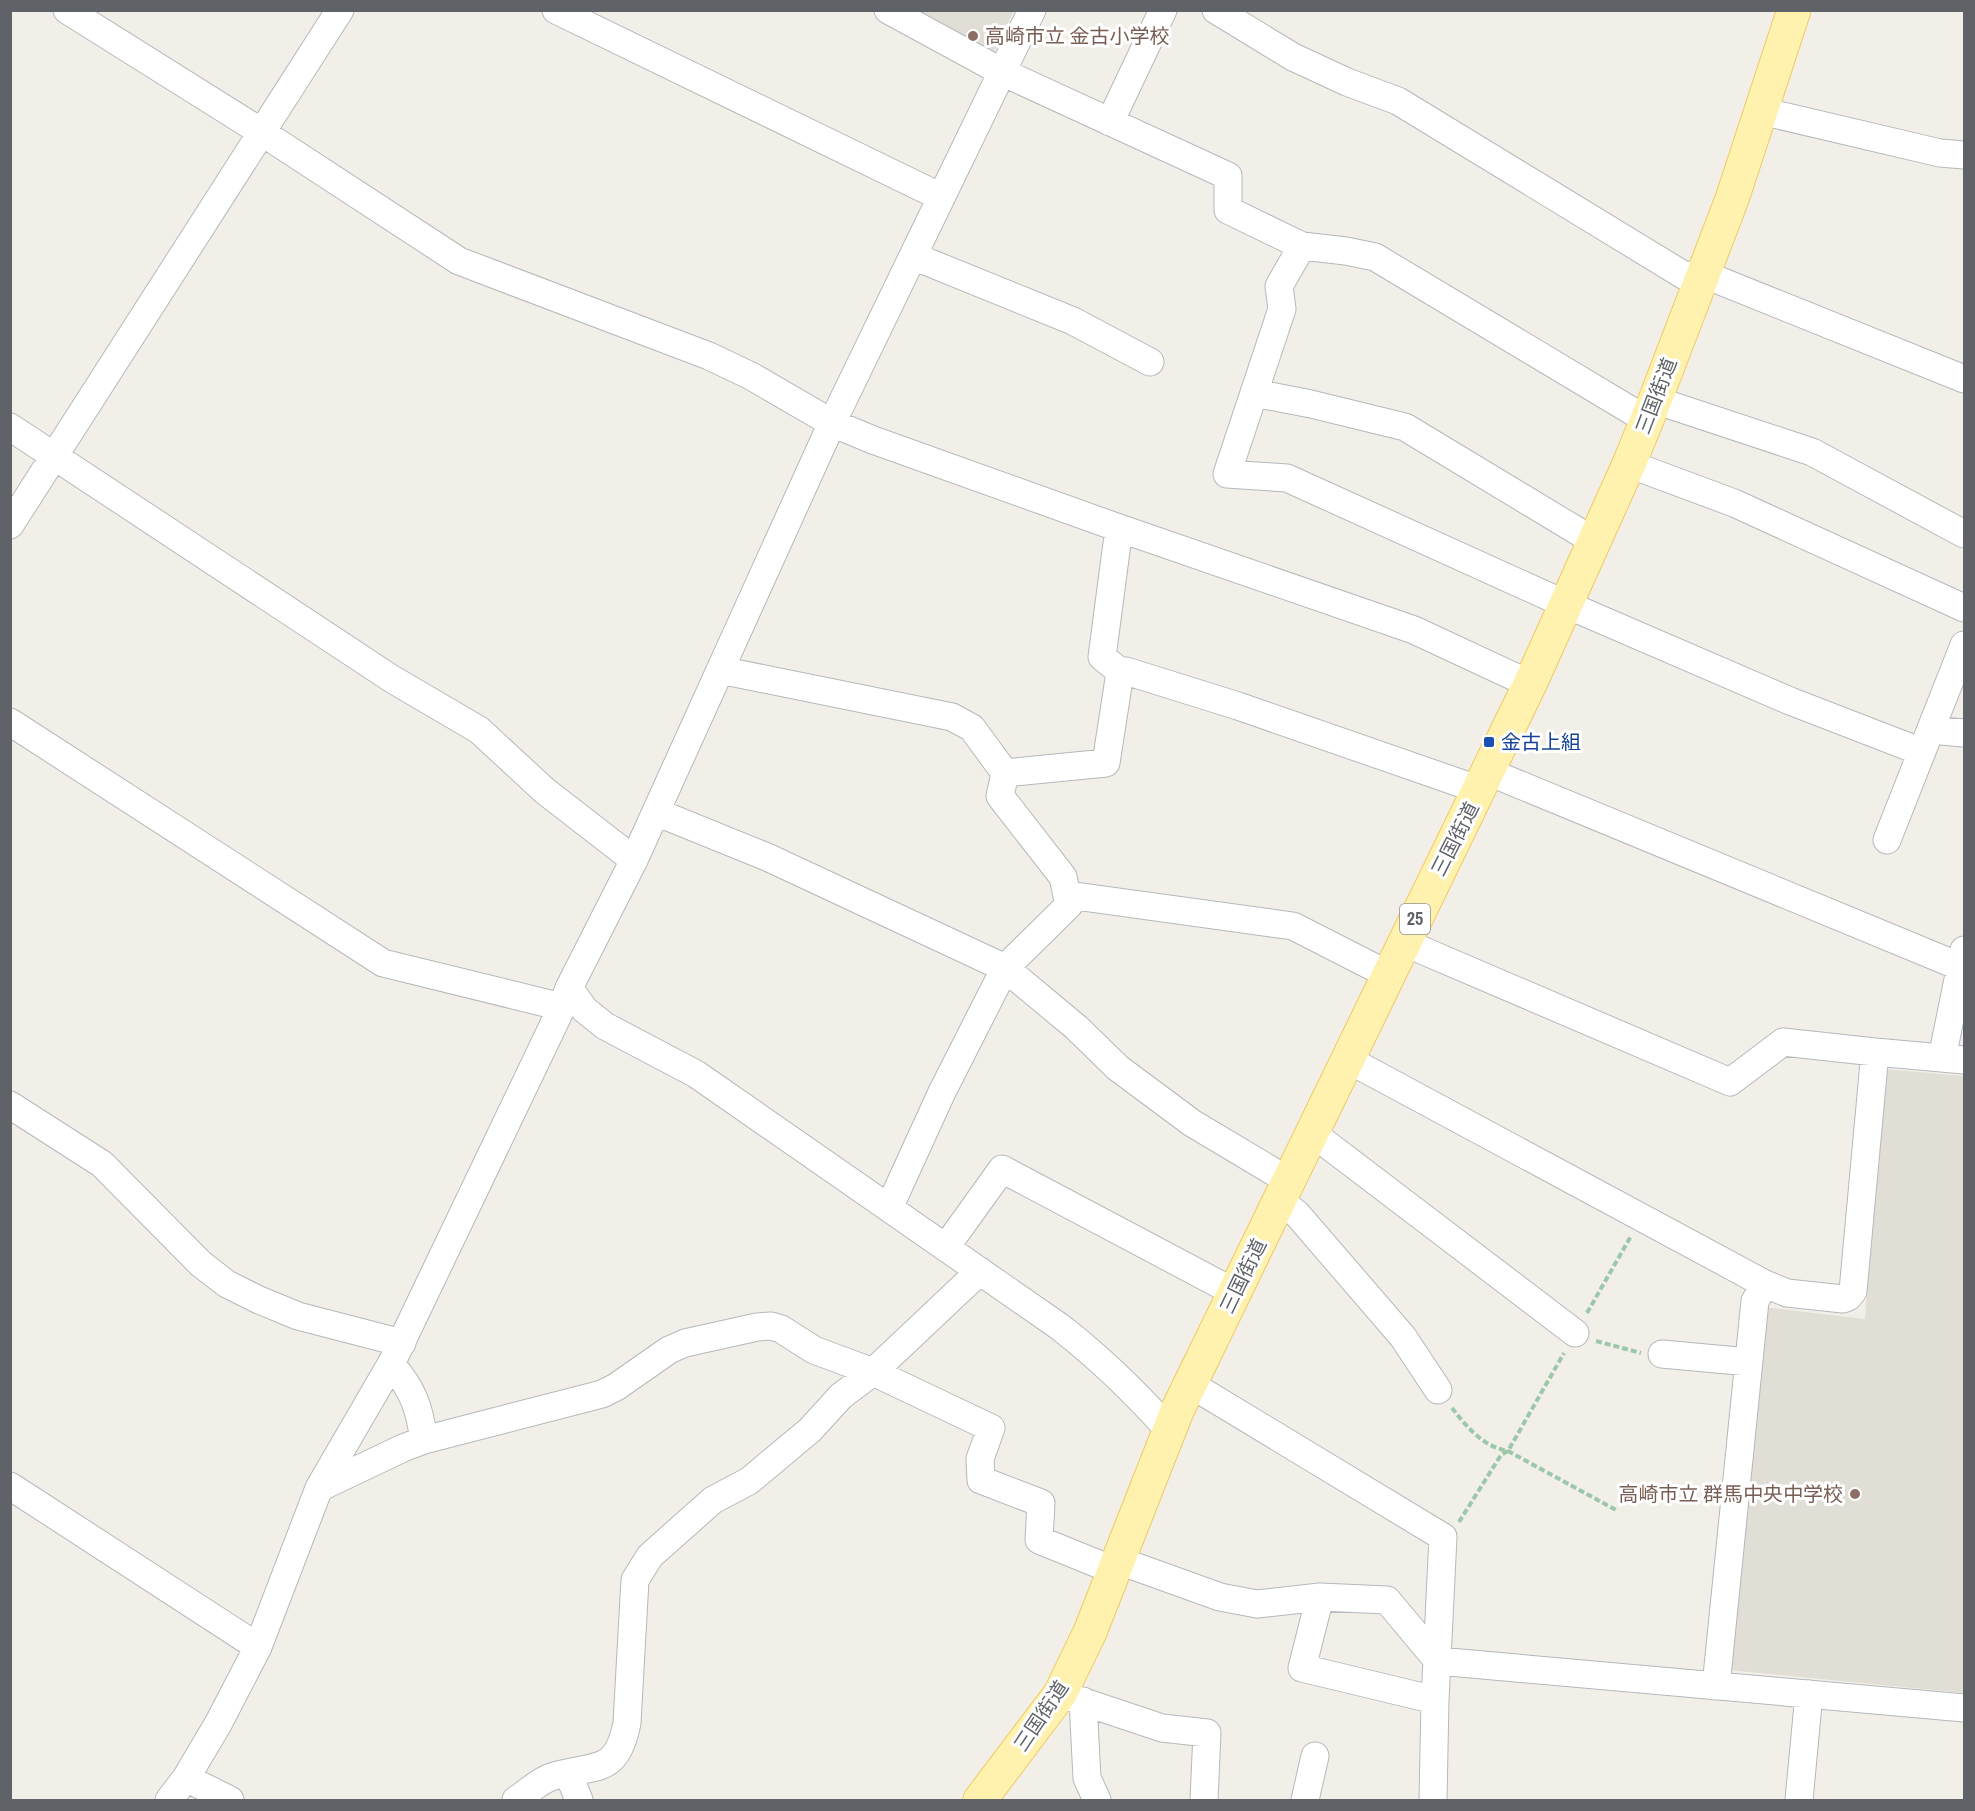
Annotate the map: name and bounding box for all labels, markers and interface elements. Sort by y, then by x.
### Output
place label: 高崎市立 金古小学校 [985,22,1170,49]
marker: 高崎市立 金古小学校 [966,29,980,43]
street label: 三国街道 [1629,354,1682,438]
place label: 金古上組 [1501,728,1581,755]
marker: 金古上組 [1482,735,1496,749]
street label: 三国街道 [1424,797,1485,881]
road number: 25 [1400,904,1430,934]
street label: 三国街道 [1213,1234,1272,1318]
place label: 高崎市立 群馬中央中学校 [1618,1480,1843,1507]
marker: 高崎市立 群馬中央中学校 [1848,1487,1862,1501]
street label: 三国街道 [1007,1675,1074,1756]

